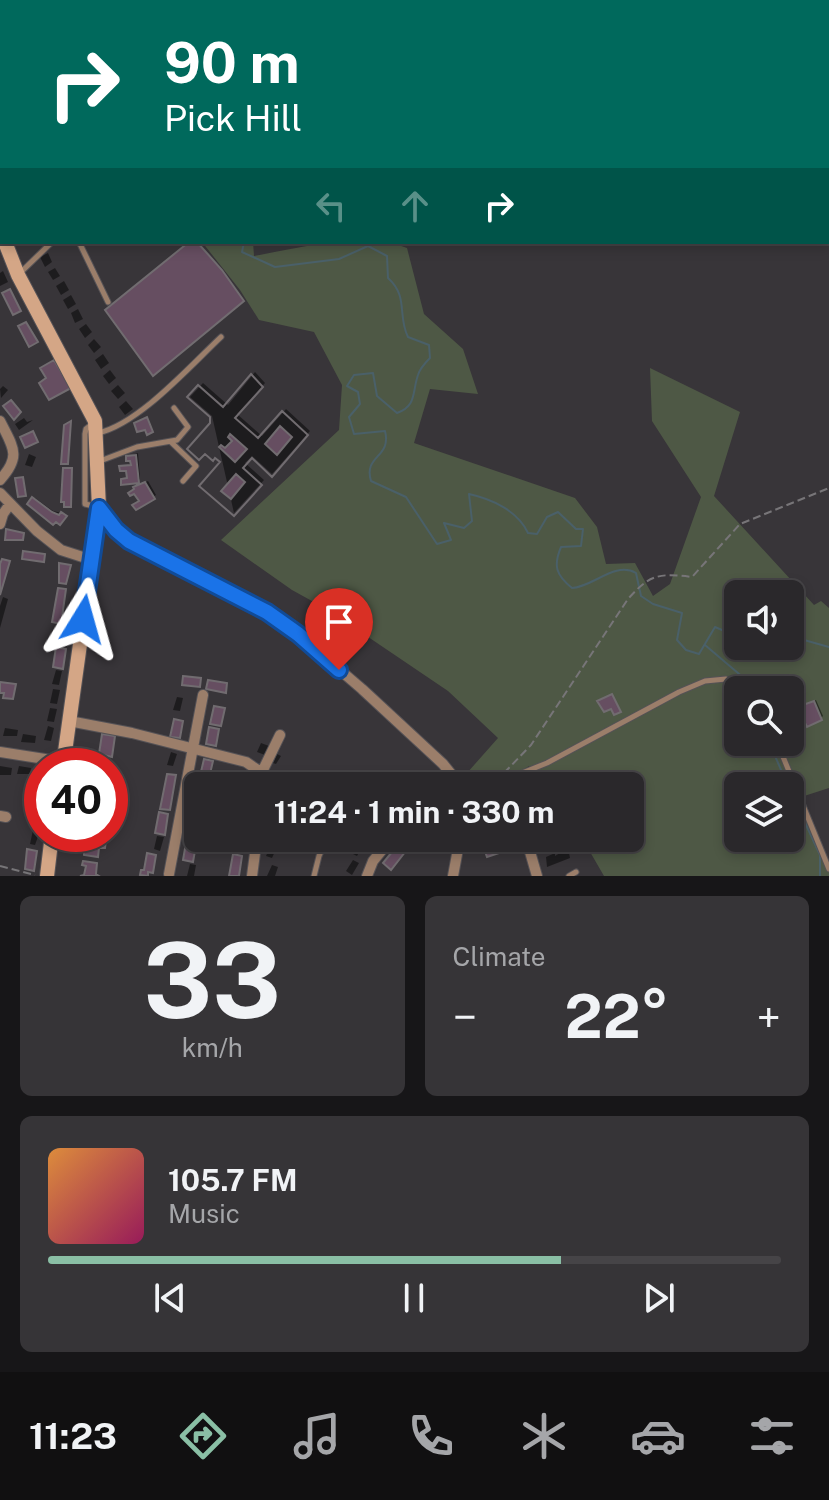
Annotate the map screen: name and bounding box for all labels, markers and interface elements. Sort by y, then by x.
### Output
text: 90 m [164,30,300,96]
icon: right [32,32,136,136]
text: Pick Hill [164,97,302,139]
icon: left [309,184,353,228]
icon: ahead [393,184,437,228]
icon: right [477,184,521,228]
position arrow [41,577,125,661]
map controls [724,580,804,852]
button: sound [724,580,804,660]
pin [305,588,373,670]
icon: arrive [317,600,361,644]
button: search [724,676,804,756]
speed limit sign: 40 [24,748,128,852]
button: layers [724,772,804,852]
text: 11:24 · 1 min · 330 m [274,794,554,830]
text: 33 [143,919,281,1041]
text: Climate [453,941,546,972]
text: 22° [564,981,669,1052]
text: − [453,991,477,1043]
text: + [757,991,781,1043]
text: km/h [182,1032,243,1063]
text: 105.7 FM [168,1162,298,1198]
text: Music [168,1198,240,1229]
icon: previous [148,1276,192,1320]
icon: pause [392,1276,436,1320]
icon: next [637,1276,681,1320]
icon: directions [175,1408,231,1464]
icon: music [289,1408,345,1464]
icon: phone [403,1408,459,1464]
icon: climate [516,1408,572,1464]
icon: car [630,1408,686,1464]
icon: filters [744,1408,800,1464]
text: 11:23 [29,1415,117,1457]

